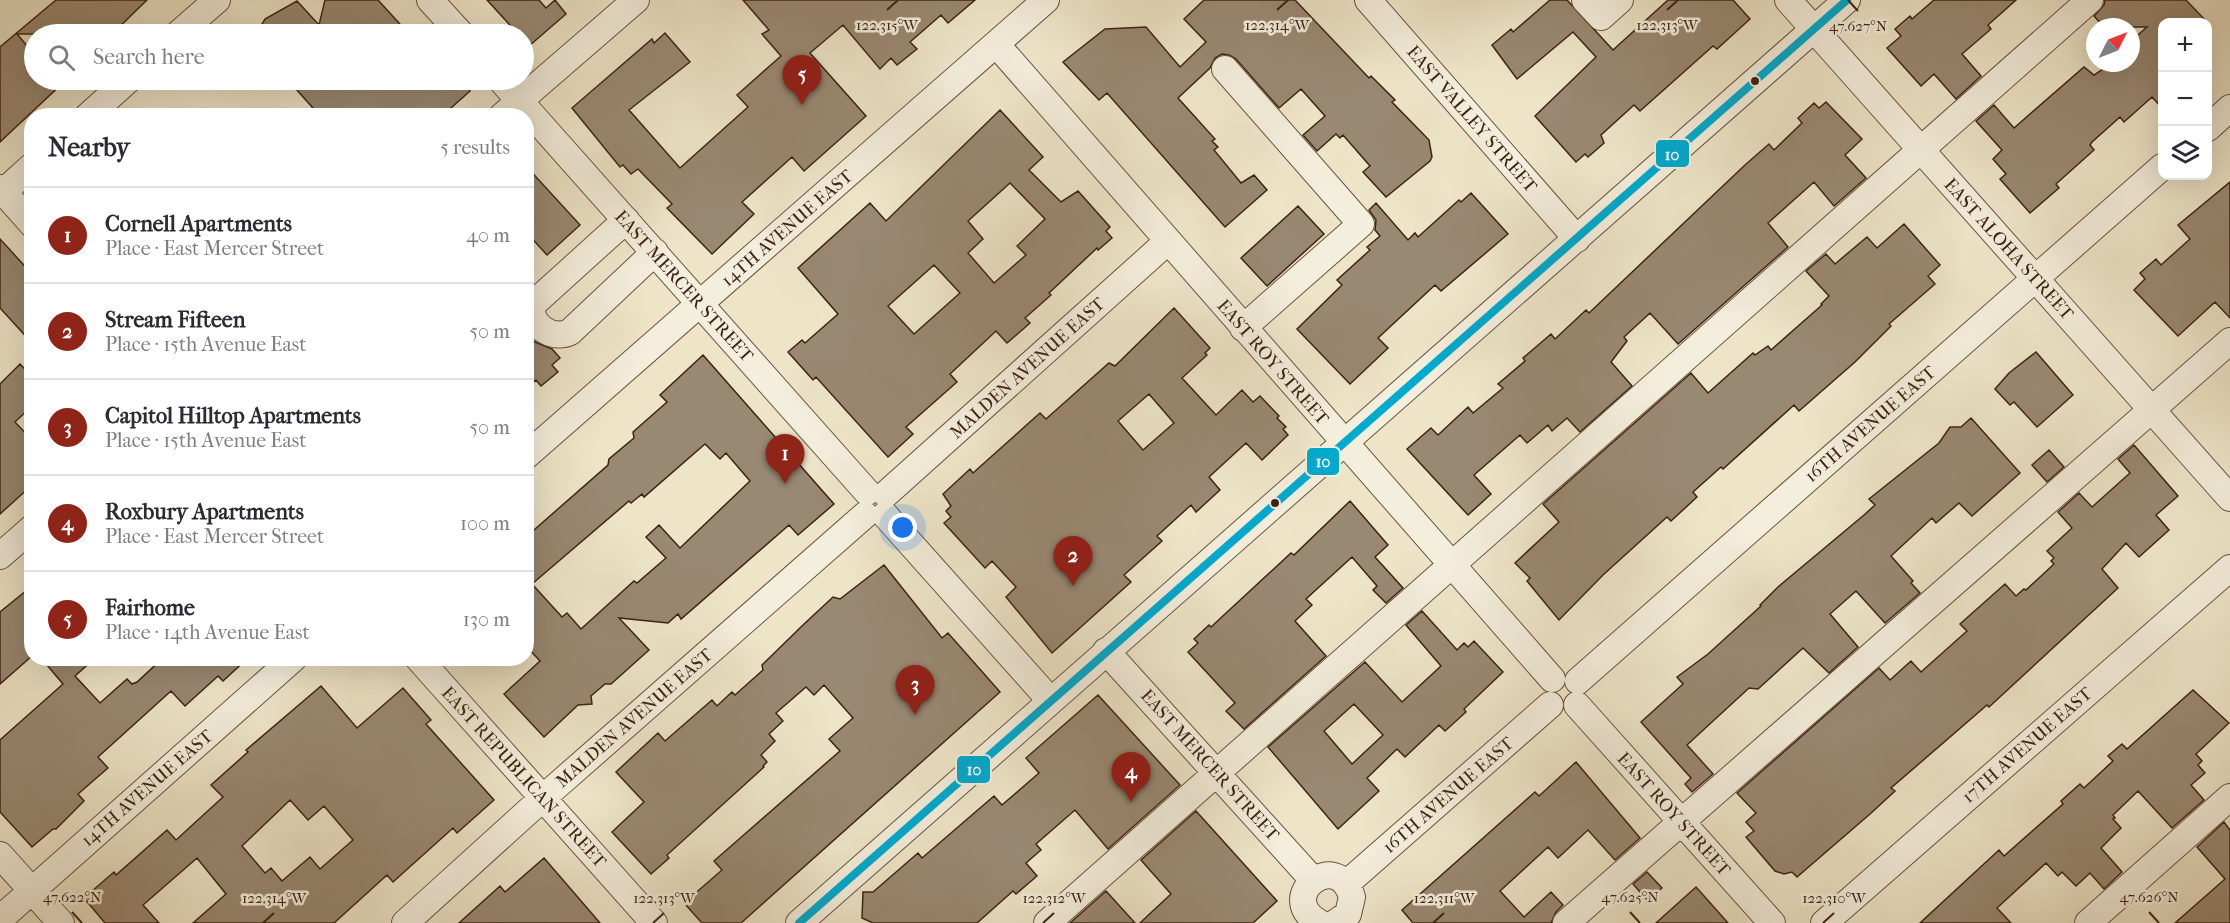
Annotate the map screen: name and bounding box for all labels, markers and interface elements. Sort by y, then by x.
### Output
text: 122.315°W [856,16,919,34]
text: 122.314°W [1245,16,1310,34]
text: 122.313°W [1636,16,1699,34]
text: 47.627°N [1829,17,1888,35]
north arrow [2086,18,2140,72]
map controls [2158,18,2212,180]
button: + [2158,18,2212,72]
search box [24,24,534,90]
icon: search [45,41,78,74]
street label: EAST VALLEY STREET [1402,42,1542,198]
text: Search here [93,44,205,70]
pin: 5 [782,56,822,105]
button: − [2158,72,2212,126]
unlabelled marker [1749,75,1761,87]
button: layers [2158,126,2212,180]
text: Nearby [48,132,130,163]
text: 5 results [440,136,510,159]
line badge: 10 [1655,139,1690,168]
text: 10 [1665,145,1679,164]
street label: 14TH AVENUE EAST [717,165,858,291]
street label: EAST ALOHA STREET [1940,174,2078,325]
street label: EAST MERCER STREET [610,206,758,367]
text: Cornell Apartments [105,211,292,237]
text: 1 [64,224,71,247]
text: 40 m [466,224,510,247]
text: Place · East Mercer Street [105,237,324,260]
street label: MALDEN AVENUE EAST [946,293,1110,443]
street label: EAST ROY STREET [1213,295,1333,430]
text: Stream Fifteen [105,307,245,333]
text: 2 [62,320,73,343]
text: 50 m [469,320,510,343]
text: Place · 15th Avenue East [105,333,306,356]
street label: 16TH AVENUE EAST [1801,361,1941,487]
text: Capitol Hilltop Apartments [105,403,361,429]
text: 3 [63,416,72,439]
text: 50 m [469,416,510,439]
text: Place · 15th Avenue East [105,429,306,452]
pin: 1 [766,434,804,484]
line badge: 10 [1306,447,1340,476]
text: 10 [1316,452,1330,471]
unlabelled marker [1269,497,1281,509]
text: Roxbury Apartments [105,499,304,525]
text: 4 [62,512,73,535]
text: 100 m [460,512,510,535]
your location [888,513,917,542]
text: Place · East Mercer Street [105,525,324,548]
pin: 2 [1054,536,1092,586]
text: Fairhome [105,595,195,621]
text: 5 [63,608,72,631]
text: 130 m [463,608,510,631]
text: Place · 14th Avenue East [105,621,310,644]
street label: MALDEN AVENUE EAST [552,644,718,792]
pin: 3 [896,666,934,715]
street label: EAST REPUBLICAN STREET [437,683,611,873]
street label: 17TH AVENUE EAST [1958,683,2097,807]
street label: EAST MERCER STREET [1136,685,1284,846]
street label: 14TH AVENUE EAST [77,725,218,851]
street label: 16TH AVENUE EAST [1379,732,1519,858]
street label: EAST ROY STREET [1613,748,1735,881]
pin: 4 [1112,752,1150,802]
line badge: 10 [956,755,991,784]
text: 10 [967,760,981,779]
text: 47.622°N [43,888,102,906]
text: 47.625°N [1601,888,1659,906]
text: 47.626°N [2119,888,2179,906]
text: 122.314°W [242,889,307,907]
text: 122.313°W [633,889,696,907]
text: 122.312°W [1022,889,1087,907]
text: 122.311°W [1414,889,1476,907]
text: 122.310°W [1802,889,1867,907]

